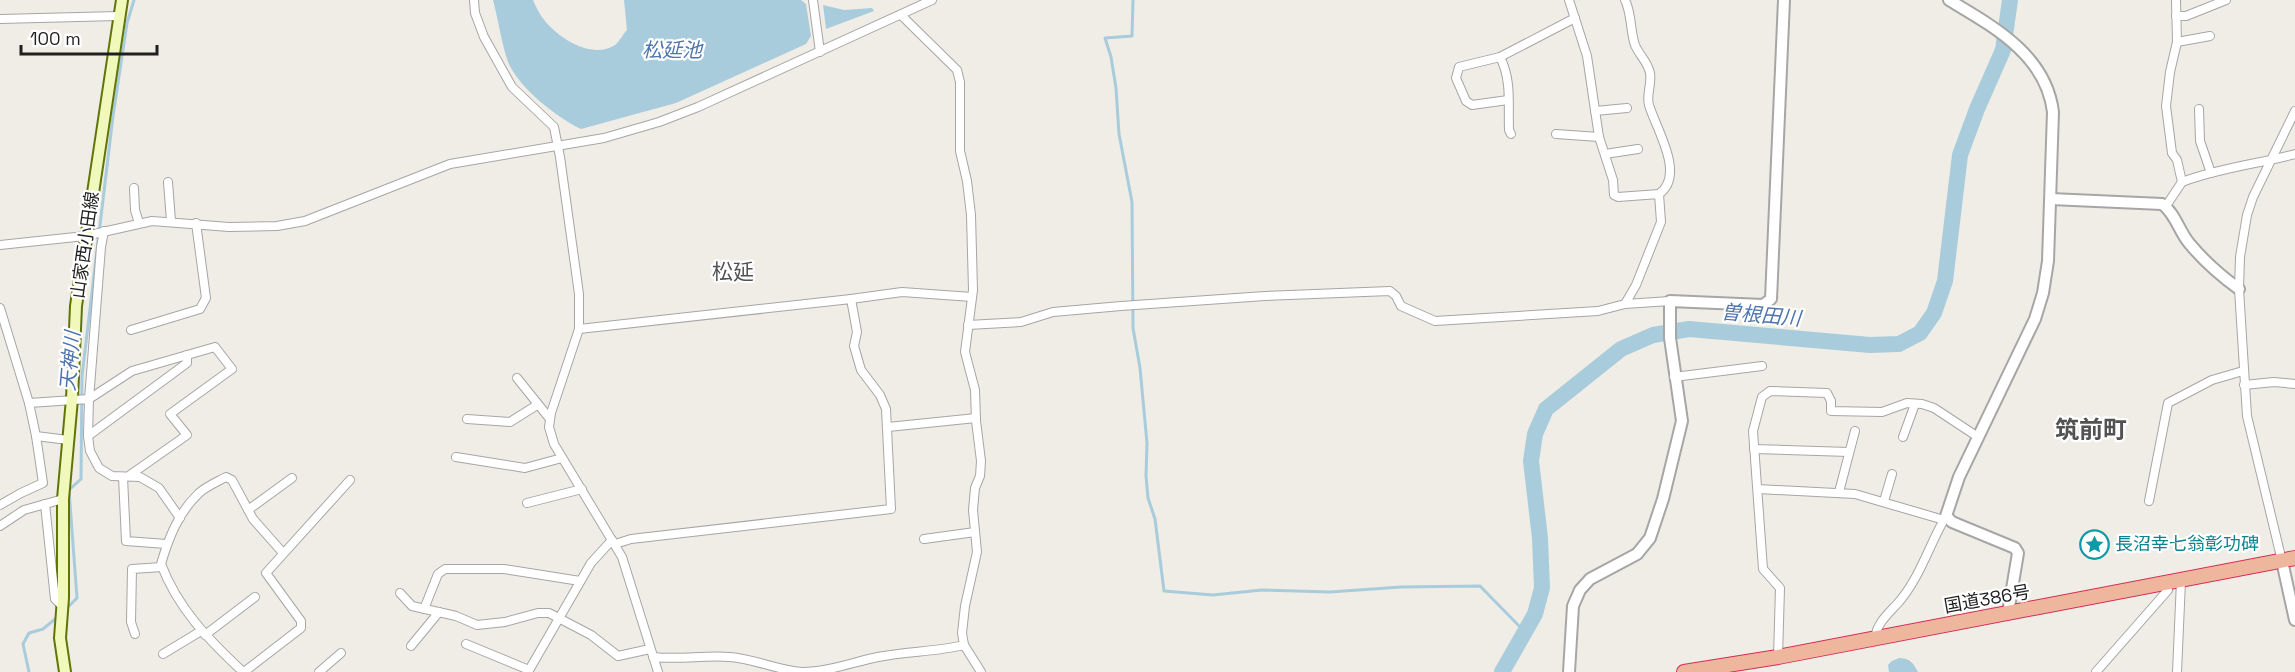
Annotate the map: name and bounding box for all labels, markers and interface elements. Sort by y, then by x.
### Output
scale bar [21,18,158,56]
text: 100 m [30,27,81,50]
water label: 松延池 [642,37,704,63]
street label: 山家西小田線 [66,190,103,300]
district label: 松延 [712,258,754,285]
water label: 曽根田川 [1720,299,1804,332]
water label: 天神川 [54,328,86,392]
district label: 筑前町 [2055,414,2127,445]
place icon: 長沼幸七翁彰功碑 [2078,528,2110,560]
place label: 長沼幸七翁彰功碑 [2115,532,2259,555]
street label: 国道386号 [1942,580,2032,617]

